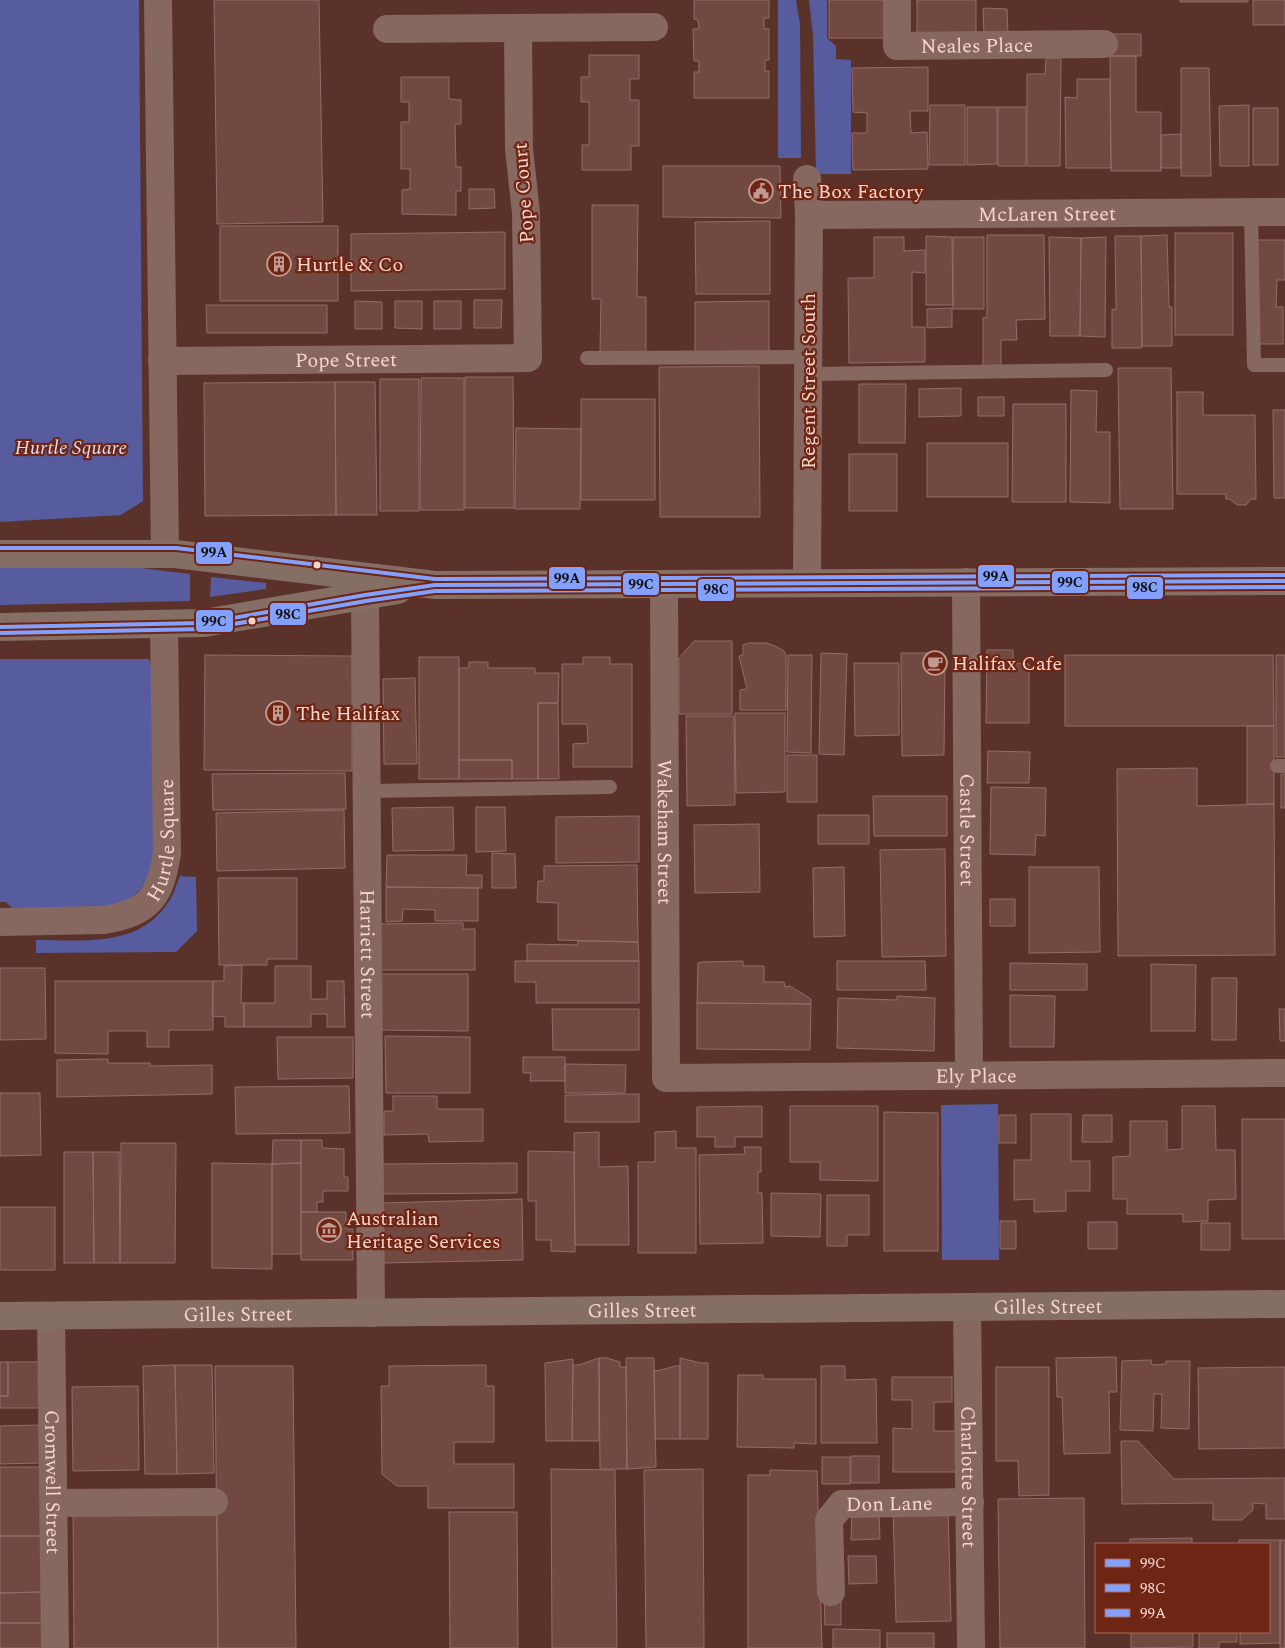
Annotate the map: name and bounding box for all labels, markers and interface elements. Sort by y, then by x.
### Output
street label: Neales Place [921,31,1033,62]
street label: Pope Court [506,142,542,244]
place label: The Box Factory [778,177,925,207]
public building icon: The Box Factory [748,178,774,204]
street label: McLaren Street [978,199,1116,230]
place label: Hurtle & Co [296,250,403,280]
building icon: Hurtle & Co [266,251,292,277]
street label: Regent Street South [794,293,824,469]
street label: Pope Street [295,345,397,376]
park label: Hurtle Square [15,433,127,463]
line badge: 99A [195,541,233,565]
text: 99A [201,542,227,563]
unlabelled marker [312,560,322,570]
line badge: 99A [977,564,1015,588]
line badge: 99A [548,566,586,590]
text: 99A [983,566,1009,587]
text: 99A [554,568,580,589]
line badge: 99C [1051,570,1089,594]
line badge: 99C [622,572,660,596]
text: 99C [1057,572,1083,593]
text: 99C [628,574,654,595]
line badge: 98C [1126,576,1164,600]
text: 98C [1132,577,1158,598]
line badge: 98C [697,578,735,602]
text: 98C [703,579,729,600]
line badge: 98C [269,602,307,626]
text: 98C [275,604,301,625]
line badge: 99C [195,609,234,633]
text: 99C [201,611,227,632]
unlabelled marker [247,616,257,626]
place label: Halifax Cafe [952,649,1062,679]
cafe icon: Halifax Cafe [922,650,948,676]
place label: The Halifax [296,699,400,729]
building icon: The Halifax [265,700,291,726]
street label: Wakeham Street [649,759,679,905]
street label: Castle Street [951,773,982,887]
street label: Hurtle Square [139,779,183,908]
street label: Harriett Street [351,889,383,1019]
street label: Ely Place [935,1061,1017,1092]
place label: Australian Heritage Services [346,1204,501,1257]
museum icon: Australian Heritage Services [316,1217,342,1243]
street label: Gilles Street [993,1292,1103,1323]
street label: Gilles Street [587,1295,697,1327]
street label: Gilles Street [183,1299,293,1330]
street label: Charlotte Street [952,1406,984,1548]
street label: Cromwell Street [36,1410,68,1554]
street label: Don Lane [846,1489,933,1520]
legend [1095,1543,1270,1633]
text: 99C [1140,1552,1166,1575]
text: 98C [1140,1577,1166,1600]
text: 99A [1140,1602,1166,1625]

